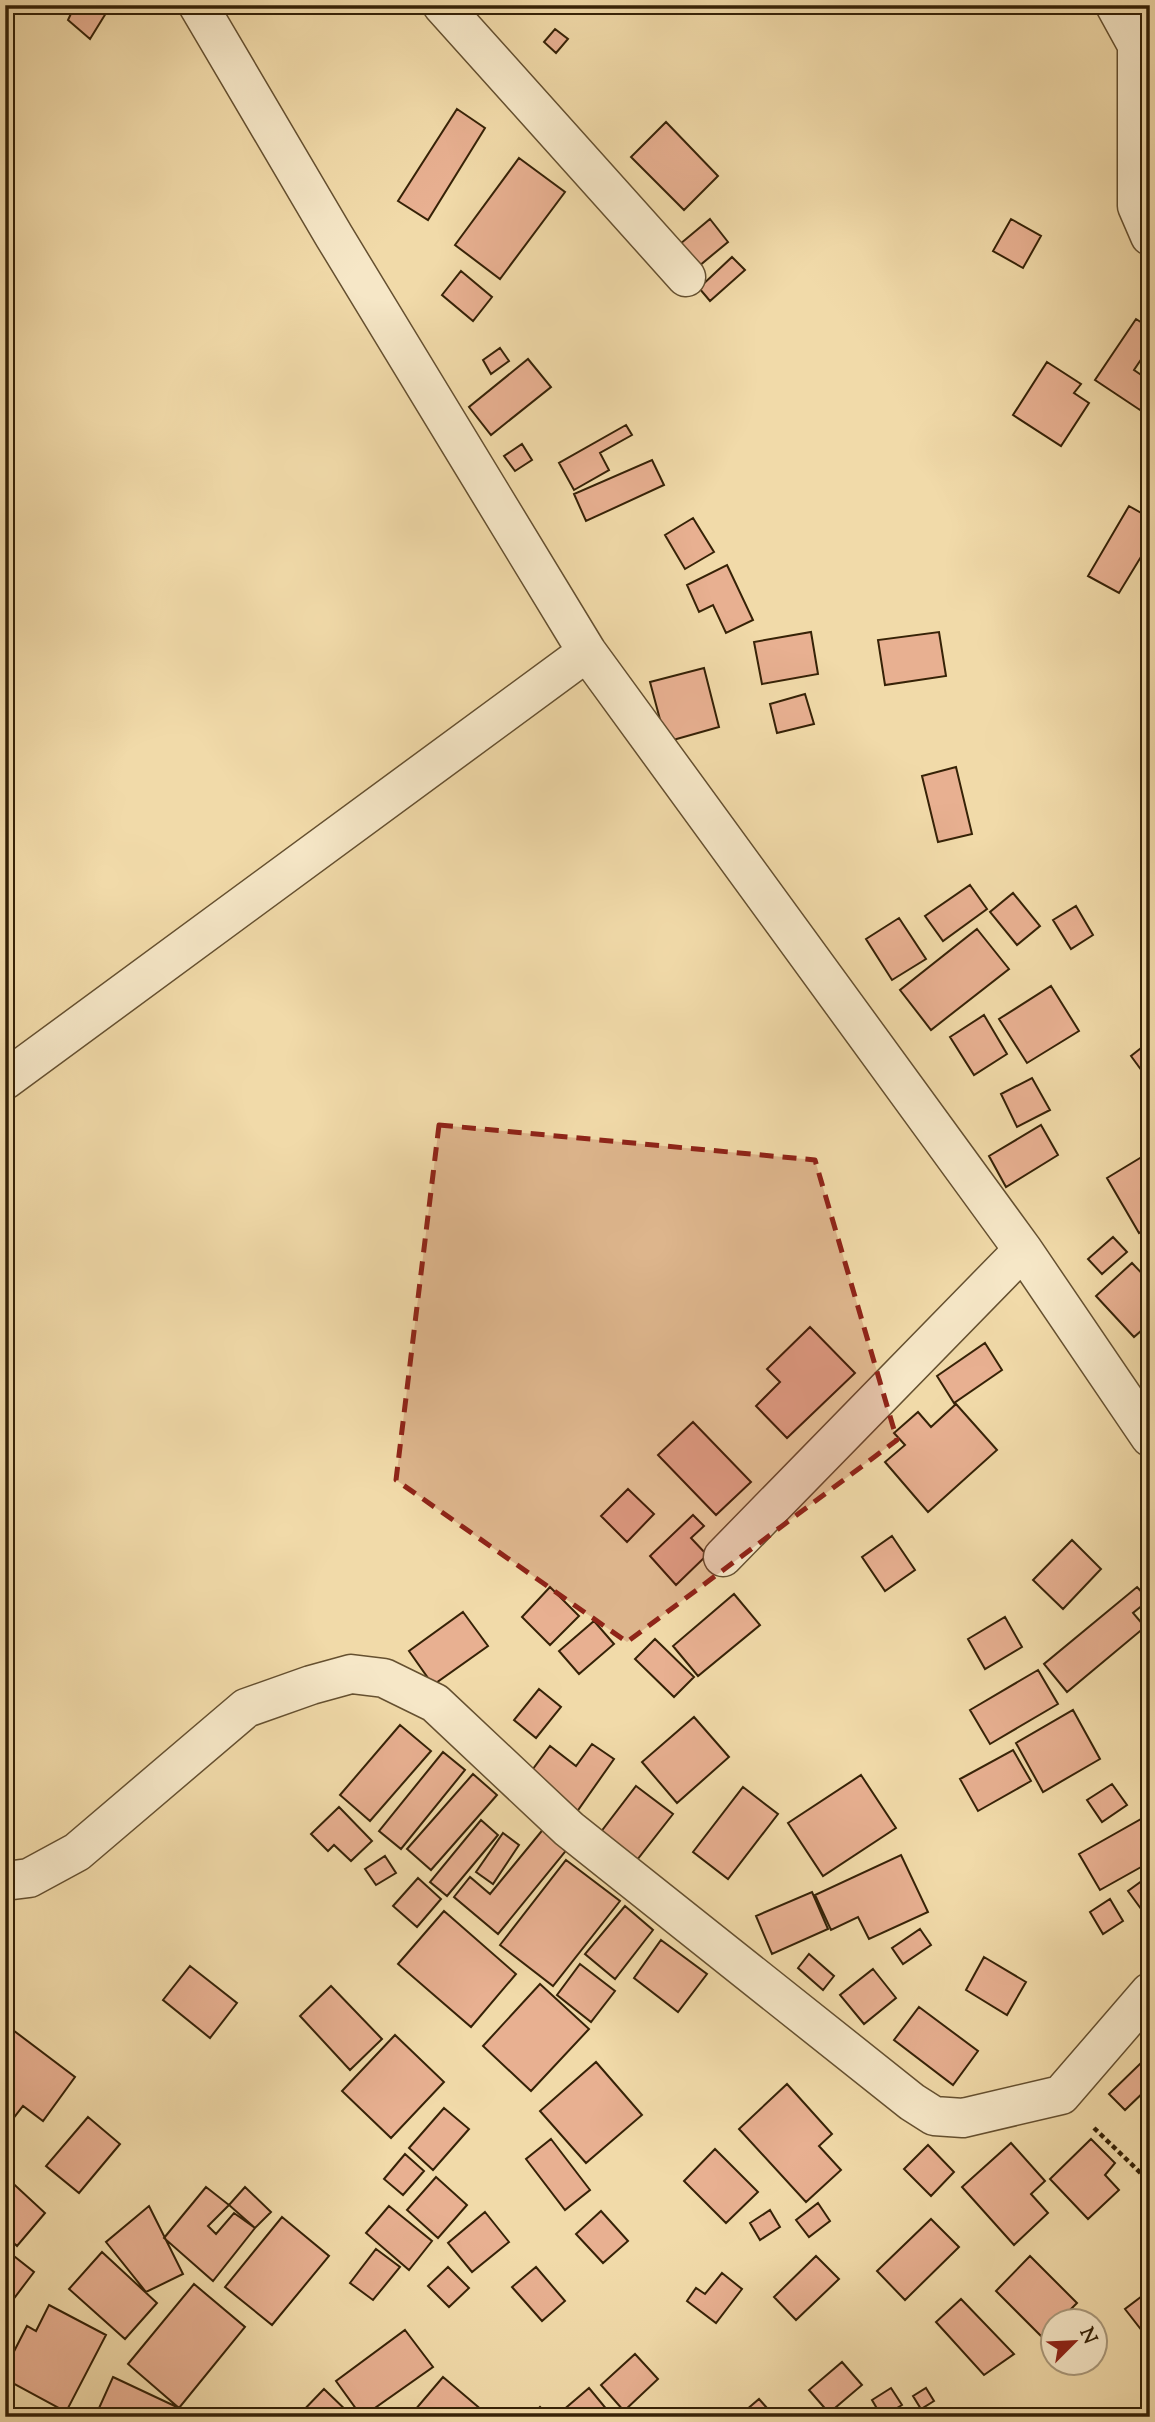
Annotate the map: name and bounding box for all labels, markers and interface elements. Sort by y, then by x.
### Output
north arrow [1040,2306,1110,2376]
text: N [1072,2324,1103,2349]

